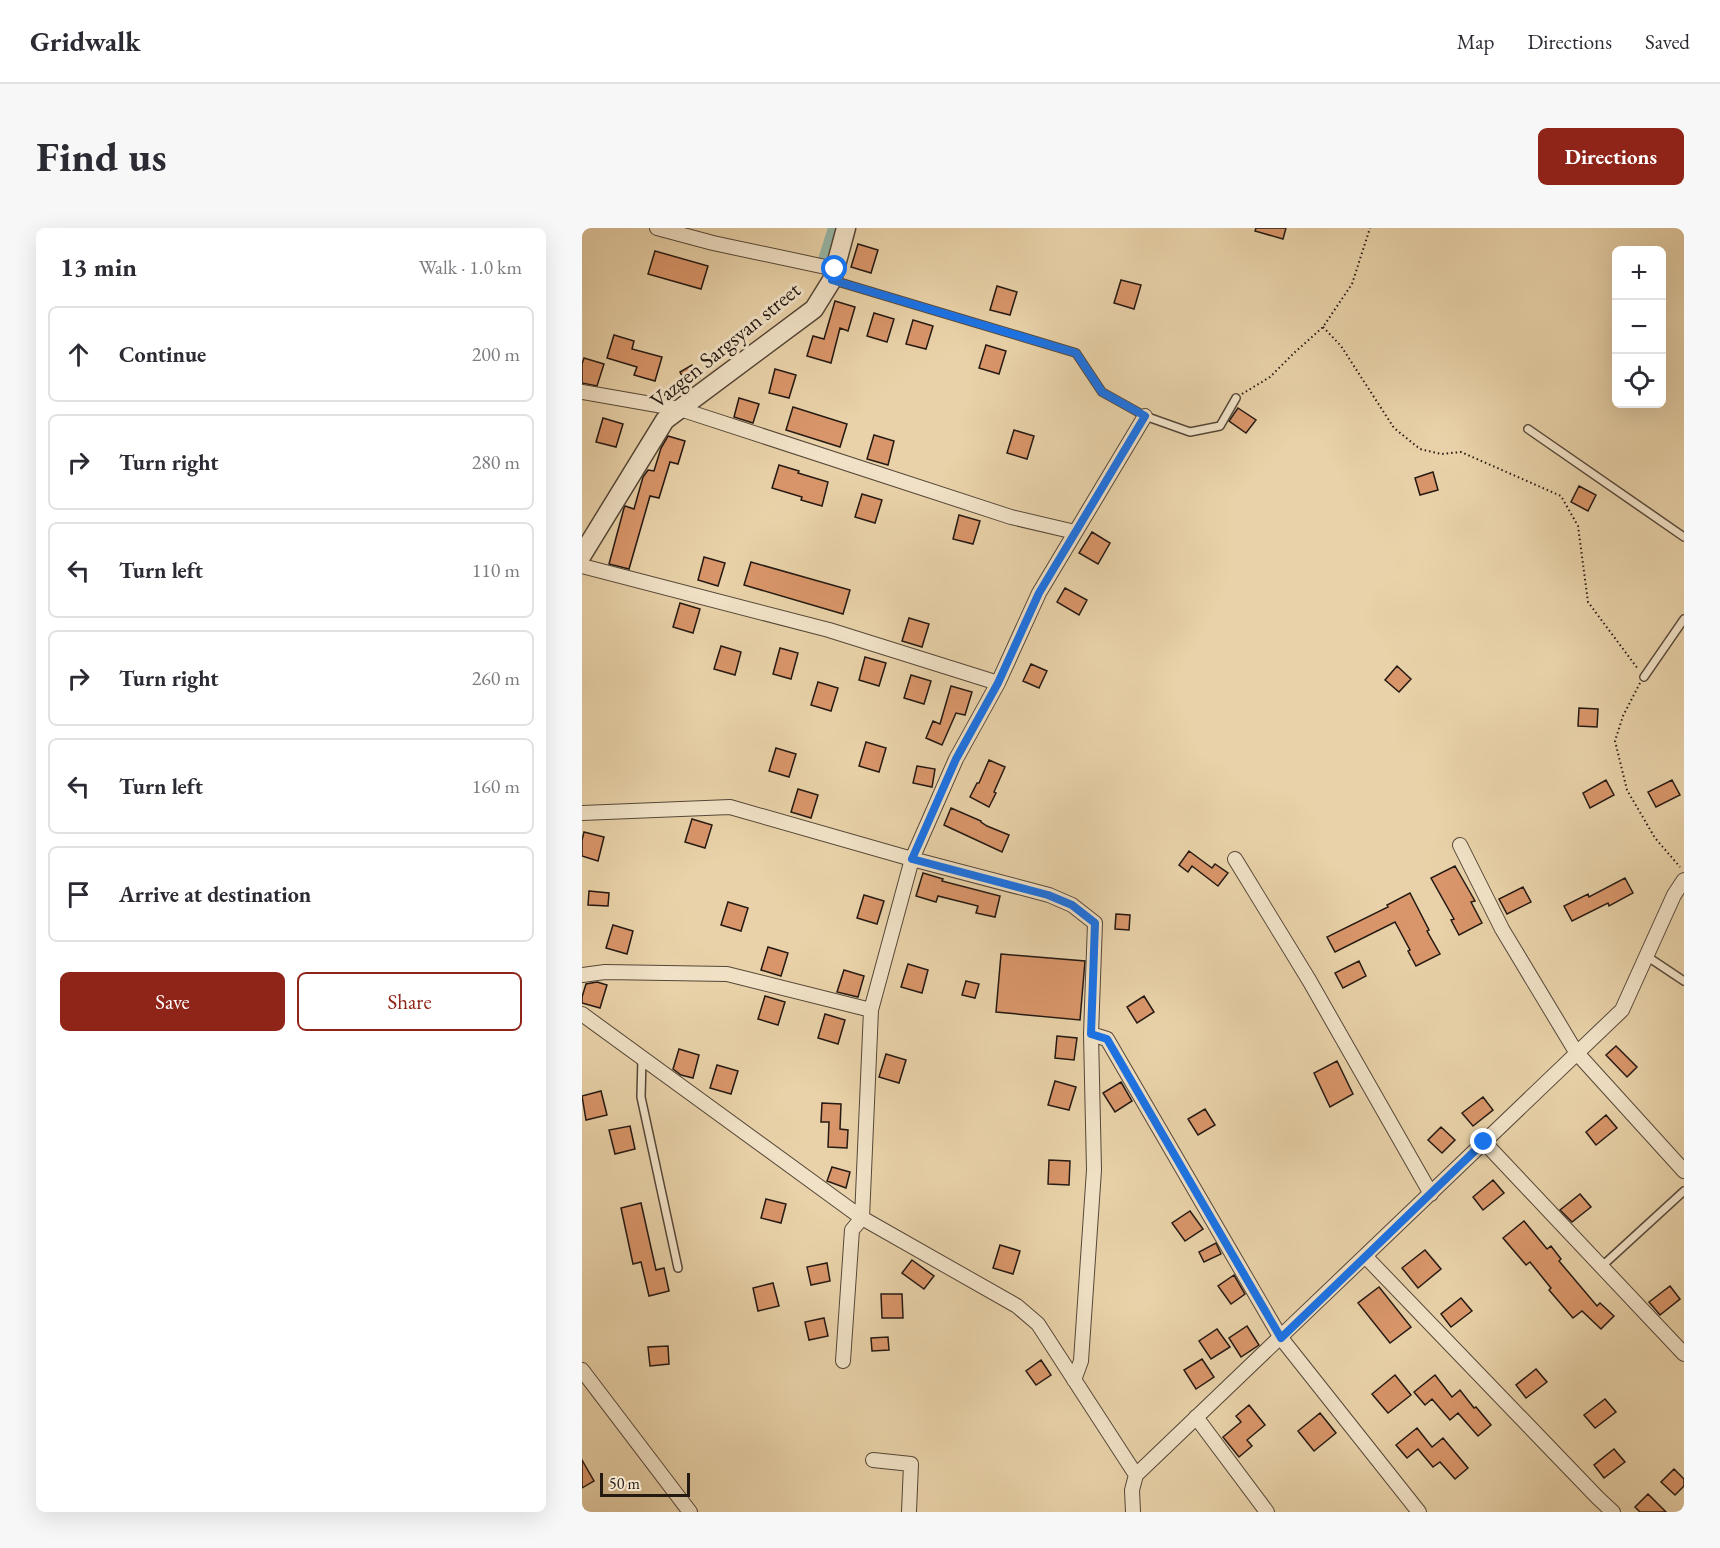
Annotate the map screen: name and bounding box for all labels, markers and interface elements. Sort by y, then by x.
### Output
text: Gridwalk [30,23,141,59]
text: Map [1457,28,1494,55]
text: Directions [1527,28,1612,55]
text: Saved [1645,28,1690,55]
button: Directions [1538,128,1684,185]
text: Find us [36,129,167,184]
map controls [1612,246,1666,408]
button: + [1612,246,1666,300]
text: 13 min [60,250,137,284]
text: Walk · 1.0 km [419,254,522,280]
route start [821,255,847,281]
street label: Vazgen Sargsyan street [644,275,806,415]
button: − [1612,300,1666,354]
icon: ahead [62,338,95,371]
text: Continue [119,340,206,369]
text: 200 m [472,341,520,367]
button: locate [1612,354,1666,408]
icon: right [62,446,95,479]
text: Turn right [119,448,218,477]
text: 280 m [472,449,520,475]
icon: left [62,554,95,587]
text: Turn left [119,556,203,585]
text: 110 m [472,557,520,583]
icon: right [62,662,95,695]
text: Turn right [119,664,218,693]
text: 260 m [472,665,520,691]
icon: left [62,770,95,803]
text: Turn left [119,772,203,801]
text: 160 m [472,773,520,799]
icon: arrive [62,878,95,911]
text: Arrive at destination [119,880,311,909]
button: Save [60,972,285,1031]
button: Share [297,972,522,1031]
route end [1470,1128,1496,1154]
scale bar [600,1470,690,1498]
text: 50 m [609,1473,640,1494]

